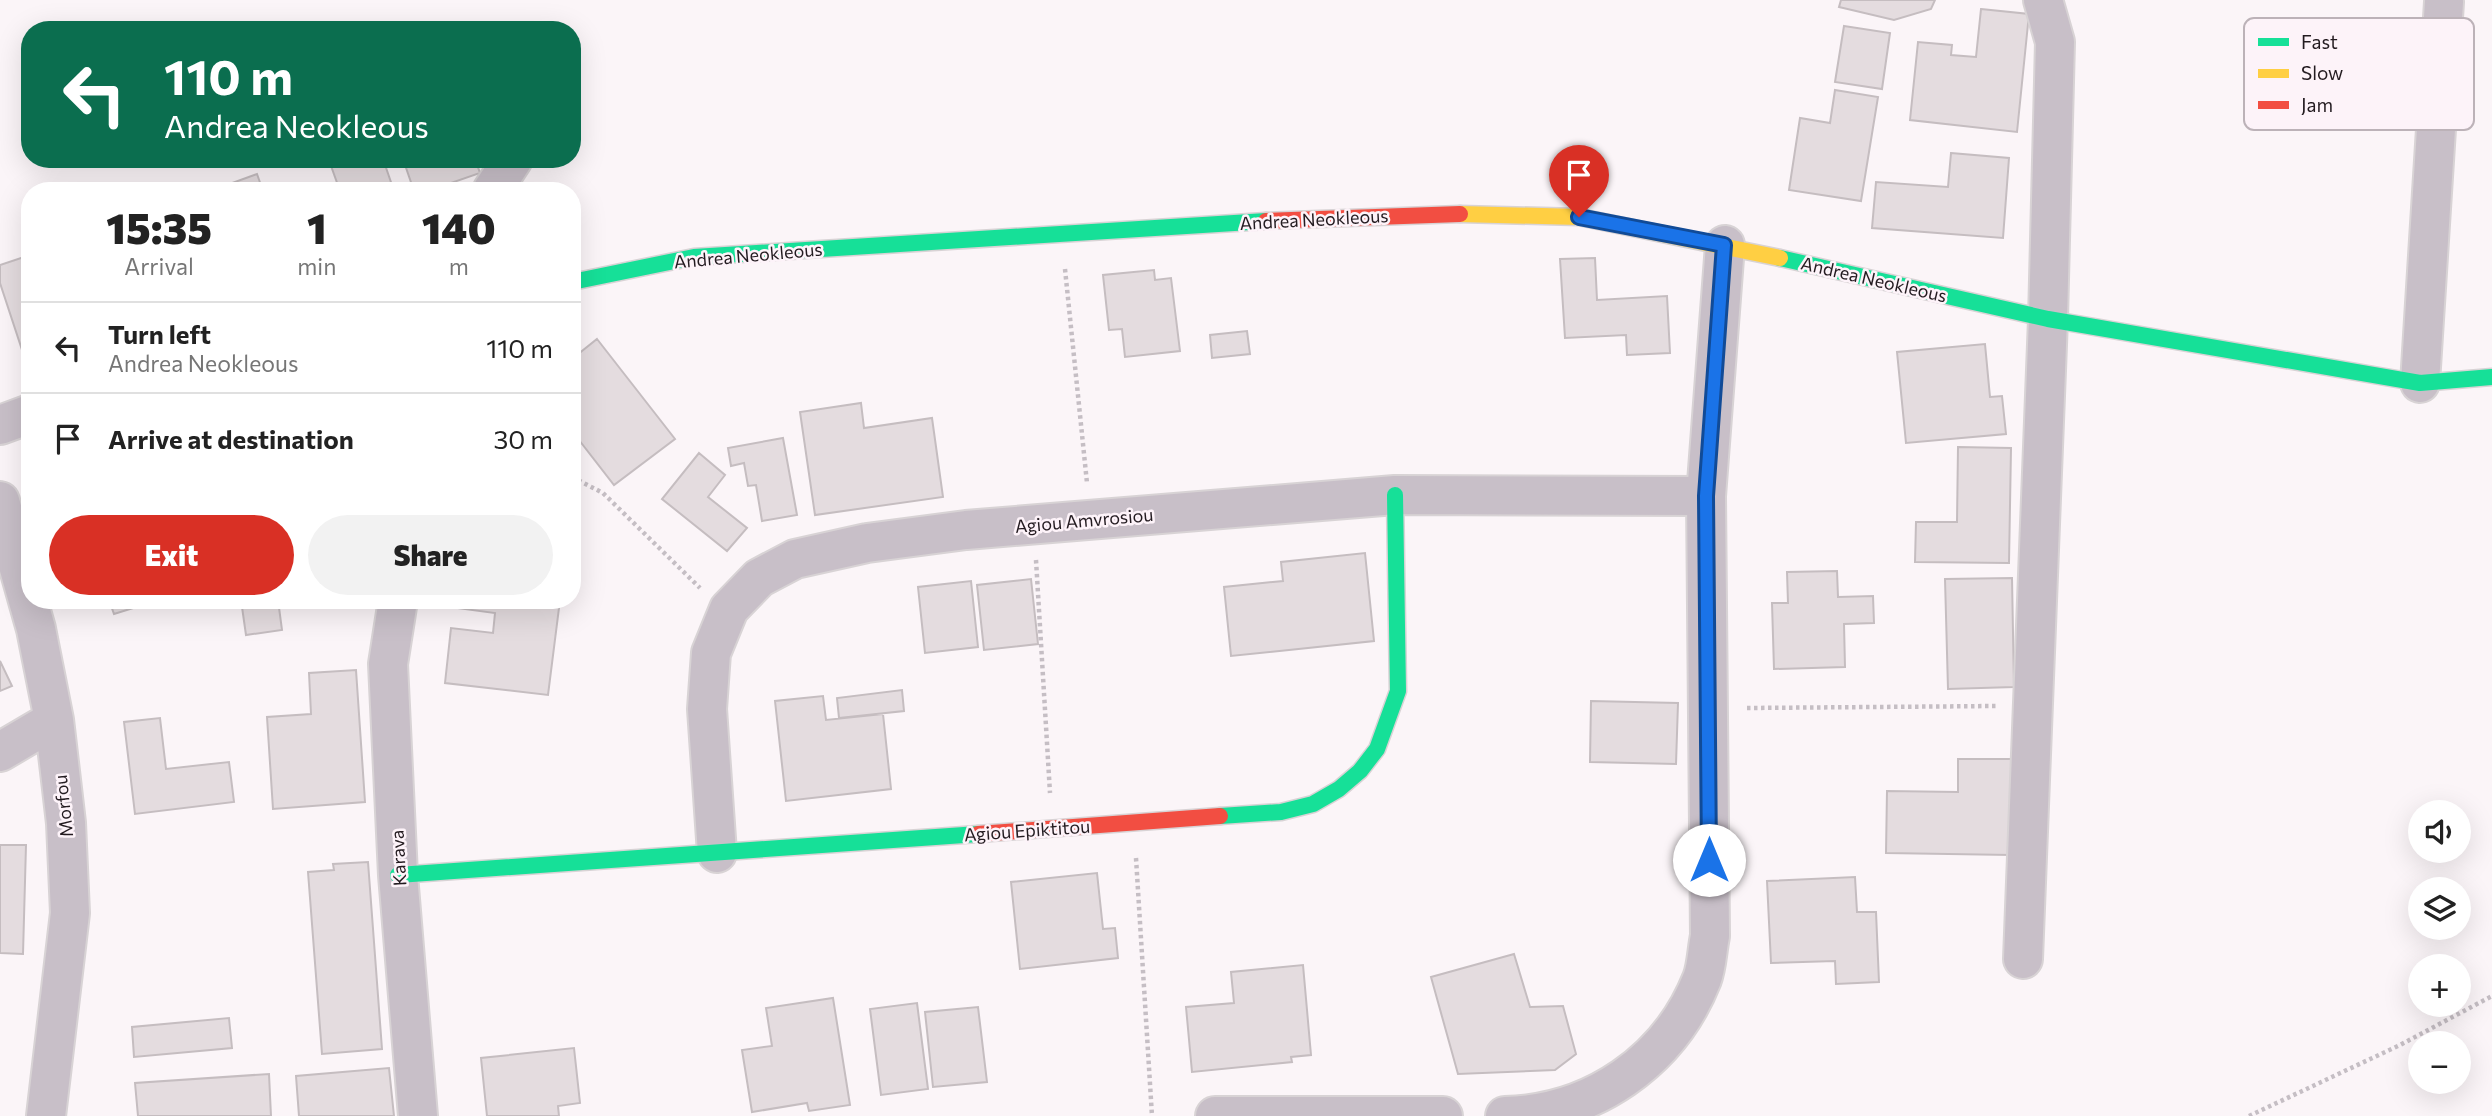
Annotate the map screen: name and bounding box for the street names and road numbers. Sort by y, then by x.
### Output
street label: Andrea Neokleous [1239,204,1389,234]
street label: Andrea Neokleous [673,238,823,272]
street label: Andrea Neokleous [1799,252,1949,306]
street label: Agiou Amvrosiou [1014,503,1154,537]
street label: Morfou [49,774,77,838]
street label: Agiou Epiktitou [963,815,1091,845]
street label: Karava [386,829,410,887]

